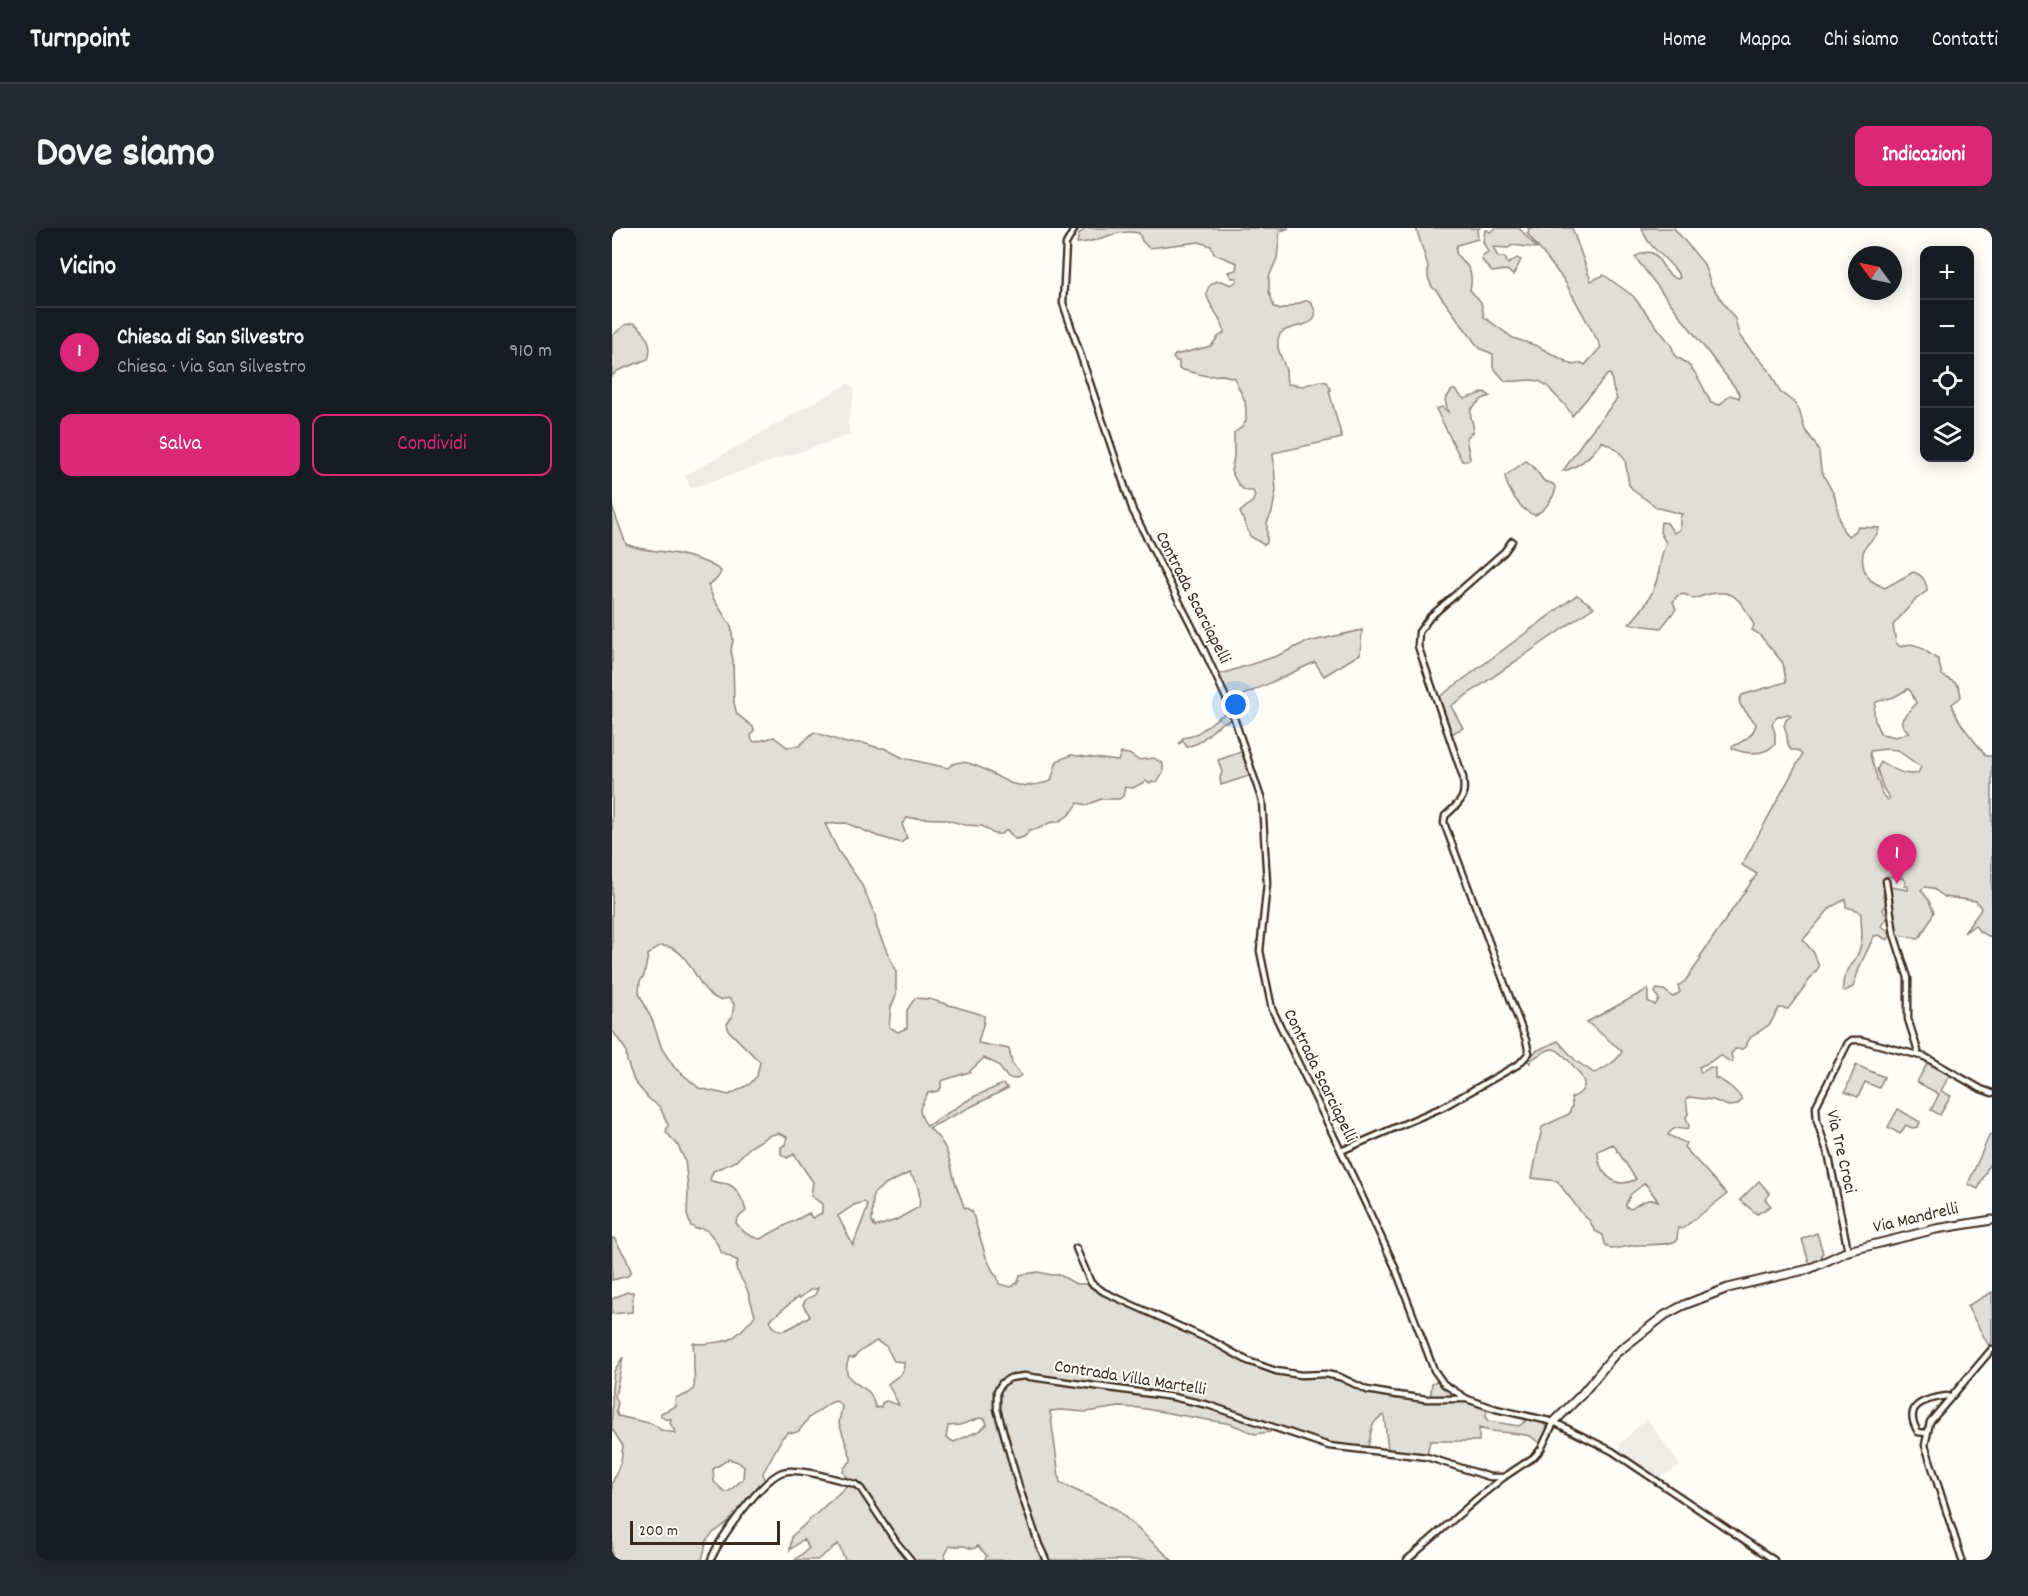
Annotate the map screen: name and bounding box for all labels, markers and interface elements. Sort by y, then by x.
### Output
text: Turnpoint [30,21,130,61]
text: Home [1663,26,1706,56]
text: Mappa [1739,26,1791,56]
text: Chi siamo [1824,26,1899,56]
text: Contatti [1932,26,1998,56]
text: Dove siamo [36,126,215,186]
button: Indicazioni [1855,126,1992,186]
north arrow [1848,246,1902,300]
map controls [1920,246,1974,462]
button: + [1920,246,1974,300]
text: Vicino [60,249,116,286]
button: − [1920,300,1974,354]
text: Chiesa di San Silvestro [117,323,304,354]
text: 1 [77,338,82,366]
text: 910 m [509,338,552,366]
text: Chiesa · Via San Silvestro [117,354,306,382]
button: locate [1920,354,1974,408]
button: layers [1920,408,1974,462]
button: Salva [60,414,300,476]
button: Condividi [312,414,552,476]
street label: Contrada Scarciapelli [1148,528,1236,668]
your location [1221,690,1250,719]
pin: 1 [1878,834,1916,884]
street label: Contrada Scarciapelli [1276,1005,1362,1147]
street label: Via Tre Croci [1818,1108,1862,1196]
street label: Via Mandrelli [1871,1197,1961,1241]
street label: Contrada Villa Martelli [1052,1355,1208,1403]
scale bar [630,1518,780,1546]
text: 200 m [639,1520,678,1543]

